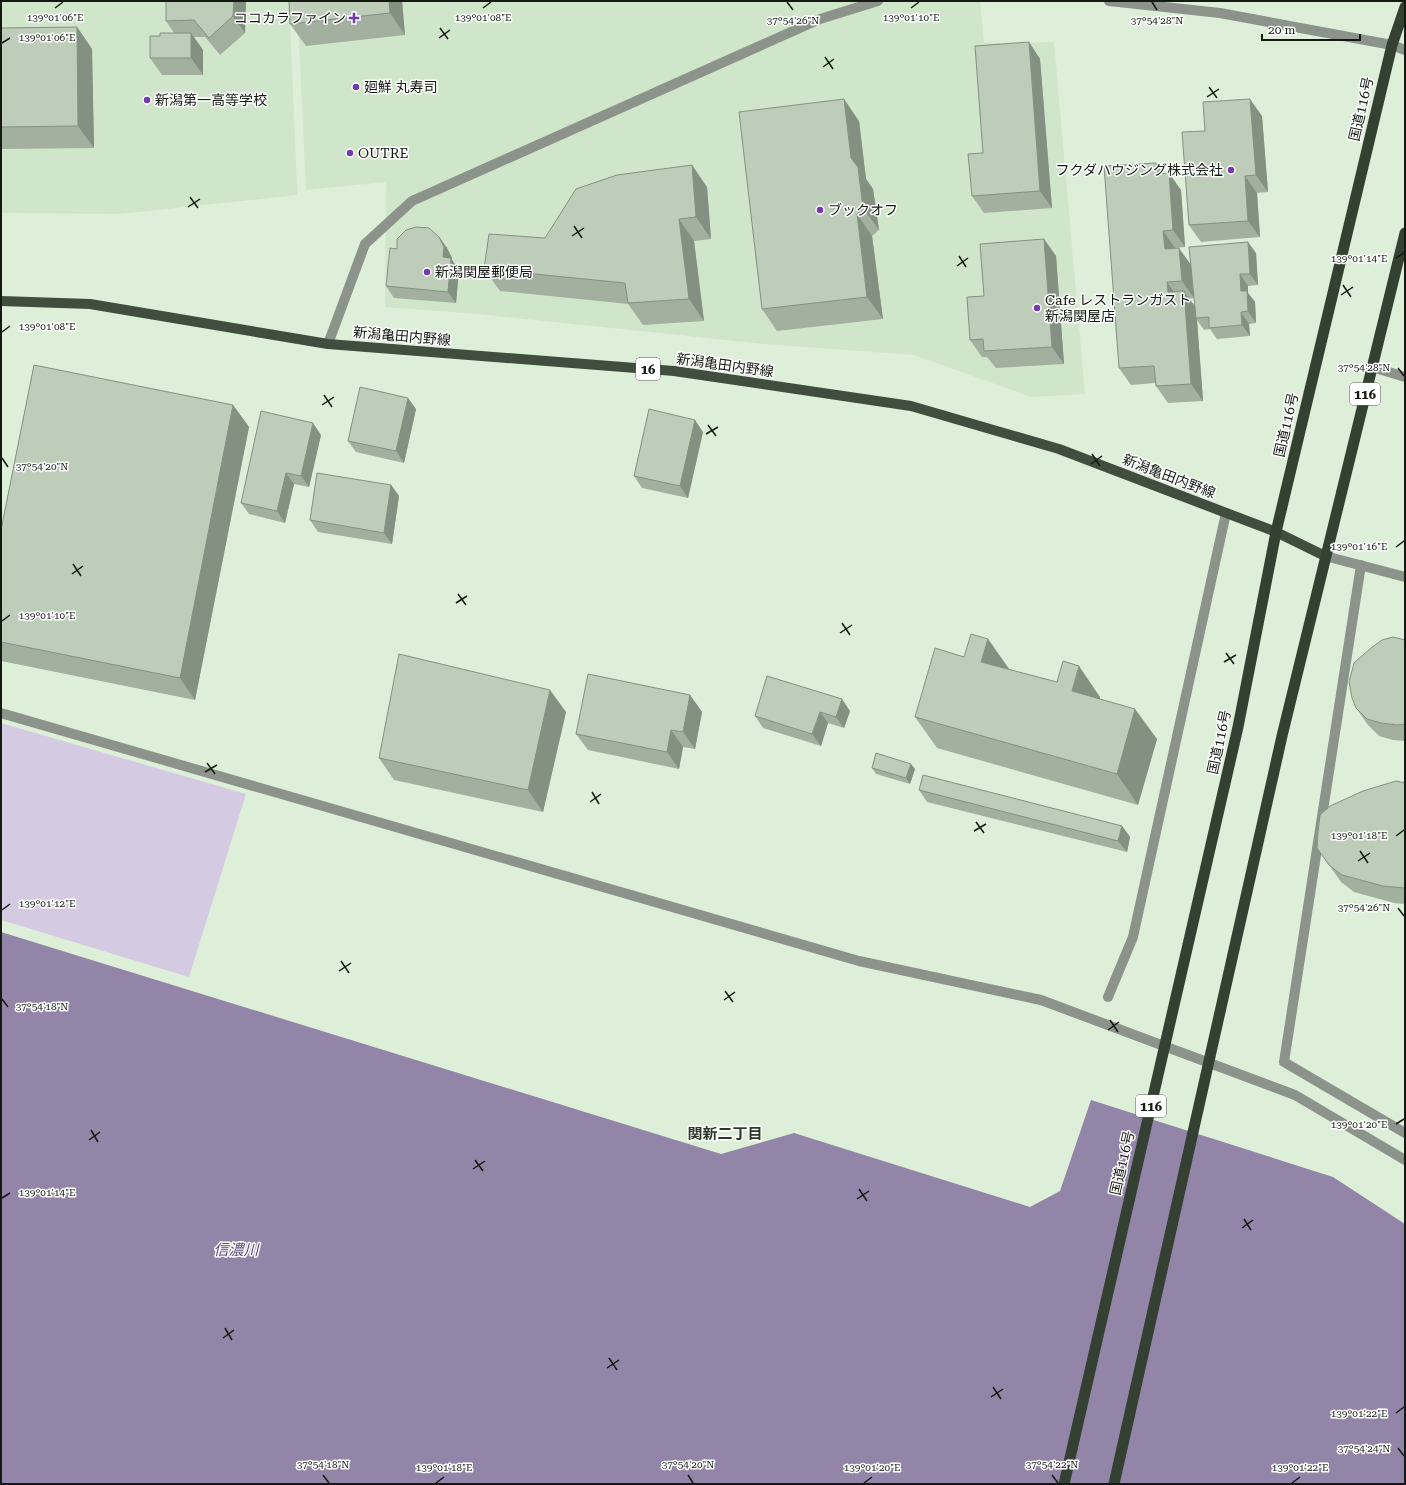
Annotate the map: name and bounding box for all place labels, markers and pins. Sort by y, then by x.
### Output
place label: ココカラファイン [234,10,346,26]
marker: ココカラファイン [349,13,359,23]
place label: 廻鮮 丸寿司 [364,79,438,95]
marker: 廻鮮 丸寿司 [351,82,361,92]
place label: 新潟第一高等学校 [155,92,267,108]
marker: 新潟第一高等学校 [142,95,152,105]
place label: OUTRE [358,145,408,161]
marker: OUTRE [345,148,355,158]
place label: フクダハウジング株式会社 [1056,162,1223,178]
marker: フクダハウジング株式会社 [1226,165,1236,175]
place label: ブックオフ [828,202,898,218]
marker: ブックオフ [815,205,825,215]
place label: 新潟関屋郵便局 [435,264,533,280]
marker: 新潟関屋郵便局 [422,267,432,277]
place label: Cafe レストランガスト 新潟関屋店 [1045,292,1191,324]
marker: Cafe レストランガスト 新潟関屋店 [1032,303,1042,313]

